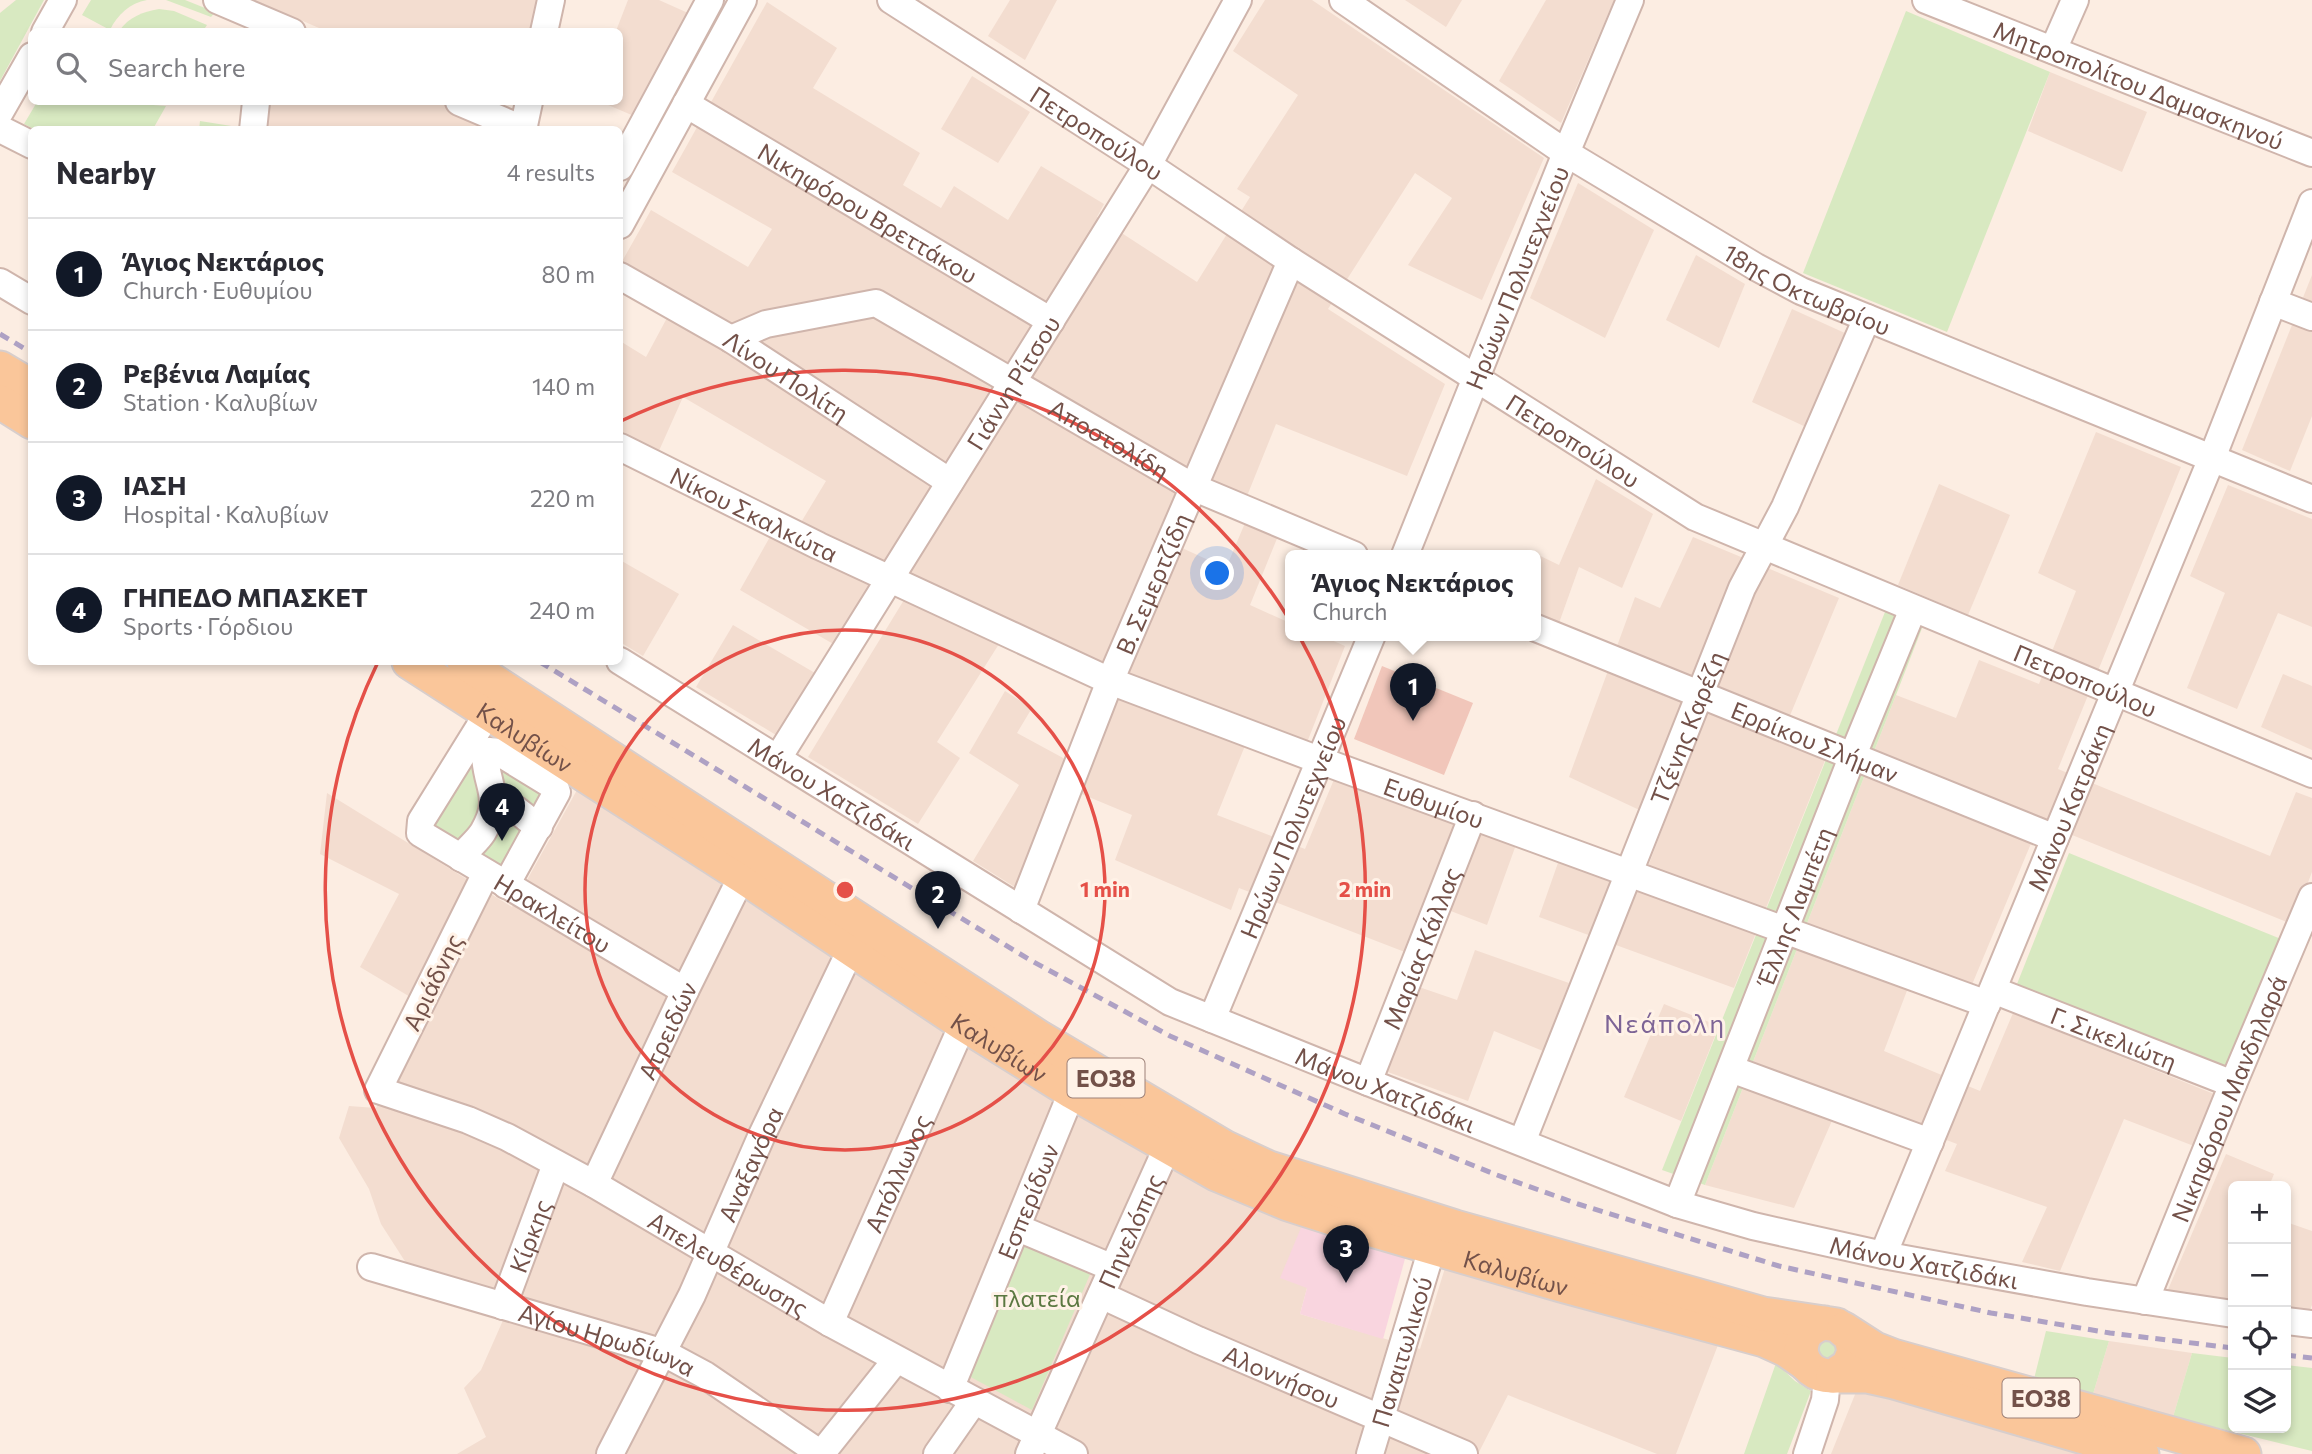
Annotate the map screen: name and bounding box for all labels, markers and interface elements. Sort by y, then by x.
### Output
street label: Μητροπολίτου Δαμασκηνού [1990,14,2288,155]
search box [28,28,623,105]
icon: search [52,48,90,86]
text: Search here [108,51,246,82]
street label: Πετροπούλου [1025,79,1169,186]
street label: Νικηφόρου Βρεττάκου [753,136,983,289]
text: Nearby [56,153,156,190]
text: 4 results [507,158,595,186]
street label: Ηρώων Πολυτεχνείου [1458,161,1574,393]
street label: 18ης Οκτωβρίου [1719,237,1895,340]
text: Άγιος Νεκτάριος [123,245,324,276]
text: 1 [74,260,84,288]
text: 80 m [542,260,595,288]
text: Church · Ευθυμίου [123,276,312,304]
street label: Γιάννη Ρίτσου [960,310,1065,455]
street label: Λίνου Πολίτη [718,324,855,427]
text: Ρεβένια Λαμίας [123,357,310,388]
text: 2 [72,372,86,400]
text: 140 m [532,372,595,400]
street label: Πετροπούλου [1501,387,1645,493]
text: Station · Καλυβίων [123,388,318,416]
street label: Αποστολίδη [1044,392,1175,485]
street label: Νίκου Σκαλκώτα [666,460,843,567]
text: ΙΑΣΗ [123,469,186,500]
text: 3 [72,484,86,512]
text: 220 m [530,484,595,512]
text: Hospital · Καλυβίων [123,500,329,528]
street label: Β. Σεμερτζίδη [1109,508,1195,659]
popup [1285,550,1541,641]
your location [1200,556,1234,590]
text: Άγιος Νεκτάριος [1312,566,1514,597]
text: ΓΗΠΕΔΟ ΜΠΑΣΚΕΤ [123,581,368,612]
text: 4 [72,596,86,624]
text: 240 m [529,596,595,624]
text: Church [1312,597,1388,625]
text: Sports · Γόρδιου [123,612,293,640]
street label: Πετροπούλου [2010,637,2161,722]
street label: Τζένης Καρέζη [1643,647,1730,808]
pin: 1 [1390,663,1436,721]
street label: Ερρίκου Σλήμαν [1727,694,1903,788]
street label: Καλυβίων [472,695,578,778]
street label: Ηρώων Πολυτεχνείου [1233,711,1351,943]
street label: Μάνου Κατράκη [2021,718,2116,895]
street label: Μάνου Χατζιδάκι [743,730,922,856]
street label: Ευθυμίου [1380,770,1488,834]
pin: 4 [479,783,525,841]
street label: Έλλης Λαμπέτη [1749,822,1838,992]
street label: Μαρίας Κάλλας [1376,863,1466,1033]
street label: Ηρακλείτου [490,866,616,958]
pin: 2 [915,871,961,929]
text: 1 min [1080,876,1130,901]
text: 2 min [1339,876,1391,901]
centre of rings [833,878,857,902]
street label: Αριάδνης [396,929,468,1035]
street label: Νικηφόρου Μανδηλαρά [2164,971,2292,1226]
street label: Ατρειδών [631,976,702,1084]
street label: Γ. Σικελιώτη [2047,1000,2181,1075]
street label: Καλυβίων [946,1006,1053,1088]
district label: Νεάπολη [1604,1007,1726,1038]
street label: Μάνου Χατζιδάκι [1292,1040,1480,1138]
road number: ΕΟ38 [1068,1058,1144,1098]
street label: Αναξαγόρα [711,1102,788,1226]
street label: Απόλλωνος [858,1110,936,1237]
street label: Εσπερίδων [990,1139,1064,1263]
street label: Πηνελόπης [1091,1169,1168,1292]
map controls [2228,1181,2291,1433]
button: + [2228,1181,2291,1244]
street label: Κίρκης [502,1195,556,1276]
street label: Απελευθέρωσης [644,1205,814,1322]
pin: 3 [1323,1225,1369,1283]
street label: Μάνου Χατζιδάκι [1827,1229,2021,1294]
street label: Καλυβίων [1460,1243,1572,1301]
button: − [2228,1244,2291,1307]
street label: Παναιτωλικού [1365,1273,1437,1430]
park label: πλατεία [993,1283,1081,1312]
street label: Αγίου Ηρωδίωνα [515,1297,701,1382]
button: locate [2228,1307,2291,1370]
street label: Αλοννήσου [1219,1338,1344,1414]
button: layers [2228,1370,2291,1433]
road number: ΕΟ38 [2002,1378,2080,1418]

